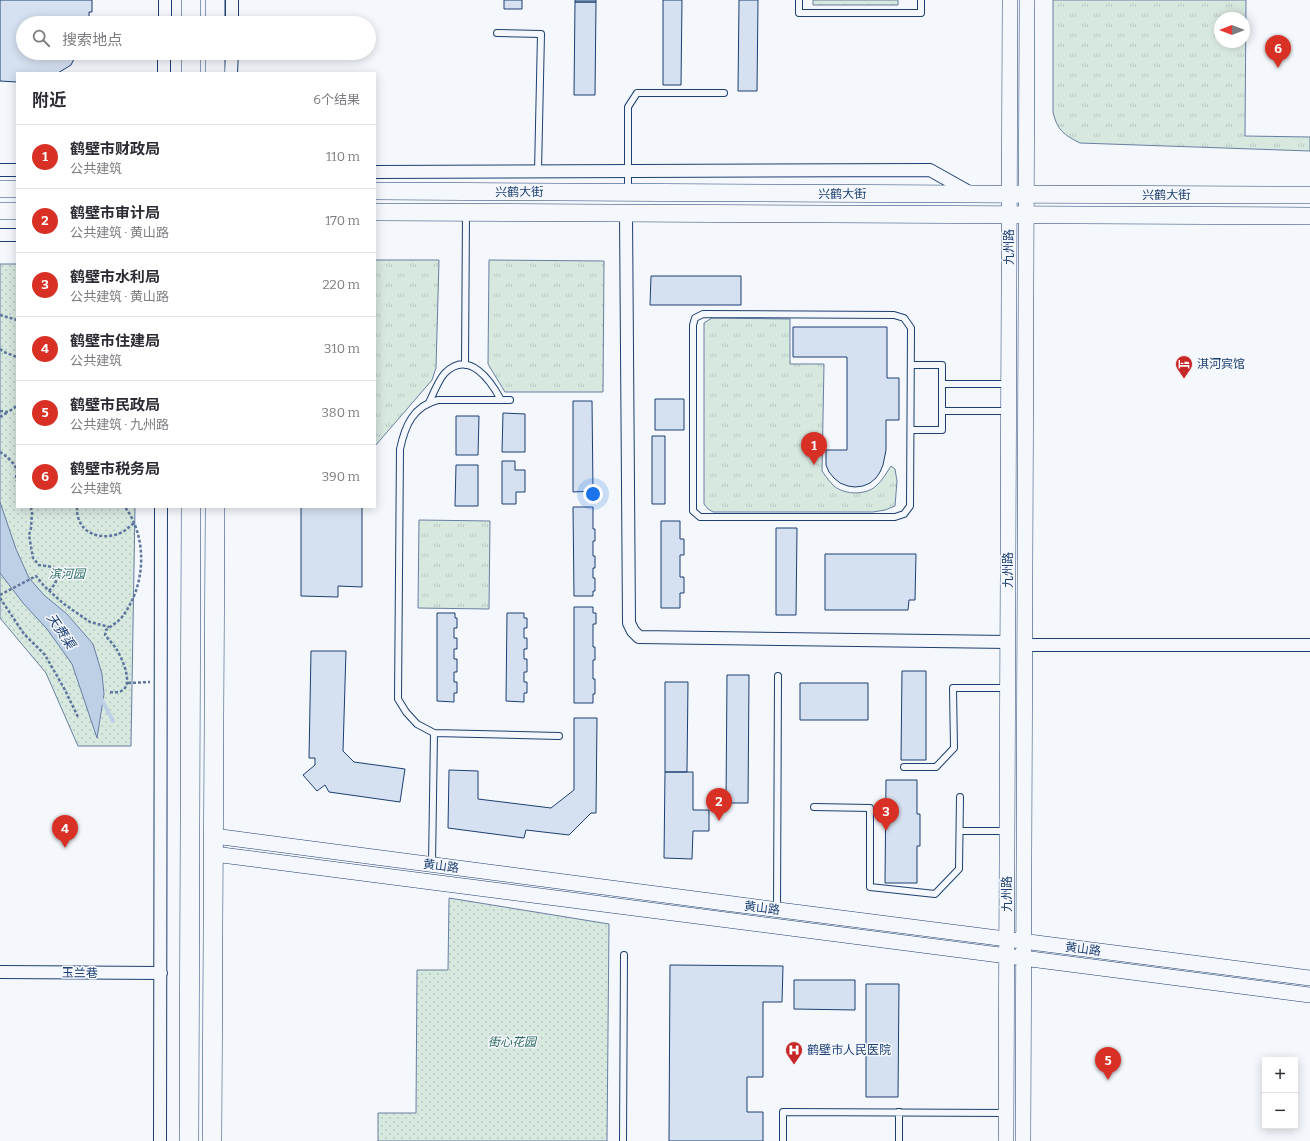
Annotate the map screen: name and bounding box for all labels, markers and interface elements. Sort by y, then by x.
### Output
north arrow [1214,12,1250,48]
search box [16,16,376,60]
icon: search [30,27,52,49]
text: 搜索地点 [62,31,122,49]
pin: 6 [1265,35,1291,68]
text: 附近 [32,90,66,111]
text: 6个结果 [313,92,360,107]
text: 鹤壁市财政局 [70,140,160,158]
text: 1 [42,149,48,164]
text: 110 m [326,149,360,164]
text: 公共建筑 [70,161,122,176]
street label: 兴鹤大街 [495,185,543,199]
street label: 兴鹤大街 [818,187,866,201]
street label: 兴鹤大街 [1142,188,1190,202]
text: 鹤壁市审计局 [70,204,160,222]
text: 2 [41,213,49,228]
text: 170 m [325,213,360,228]
text: 公共建筑 · 黄山路 [70,225,169,240]
street label: 九州路 [1002,229,1016,265]
text: 鹤壁市水利局 [70,268,160,286]
text: 3 [41,277,49,292]
text: 220 m [323,277,360,292]
text: 公共建筑 · 黄山路 [70,289,169,304]
text: 鹤壁市住建局 [70,332,160,350]
text: 4 [41,341,49,356]
text: 310 m [324,341,360,356]
text: 公共建筑 [70,353,122,368]
hotel icon: 淇河宾馆 [1174,354,1194,379]
place label: 淇河宾馆 [1197,357,1245,371]
text: 鹤壁市民政局 [70,396,160,414]
text: 5 [41,405,49,420]
text: 380 m [321,405,360,420]
text: 公共建筑 · 九州路 [70,417,169,432]
pin: 1 [801,432,827,465]
text: 鹤壁市税务局 [70,460,160,478]
text: 6 [41,469,49,484]
text: 390 m [322,469,360,484]
text: 公共建筑 [70,481,122,496]
your location [583,484,603,504]
street label: 九州路 [1001,552,1015,588]
park label: 滨河园 [49,567,87,581]
water label: 天赉渠 [44,611,79,653]
pin: 2 [706,788,732,821]
pin: 3 [873,798,899,831]
pin: 4 [52,815,78,848]
street label: 黄山路 [422,857,460,875]
street label: 九州路 [1000,876,1014,912]
street label: 黄山路 [743,899,781,917]
street label: 黄山路 [1064,940,1102,958]
street label: 玉兰巷 [62,966,98,980]
park label: 街心花园 [488,1035,538,1049]
hospital icon: 鹤壁市人民医院 [784,1040,804,1065]
place label: 鹤壁市人民医院 [807,1043,891,1057]
pin: 5 [1095,1047,1121,1080]
map controls [1262,1057,1298,1129]
button: + [1262,1057,1298,1093]
button: − [1262,1093,1298,1129]

